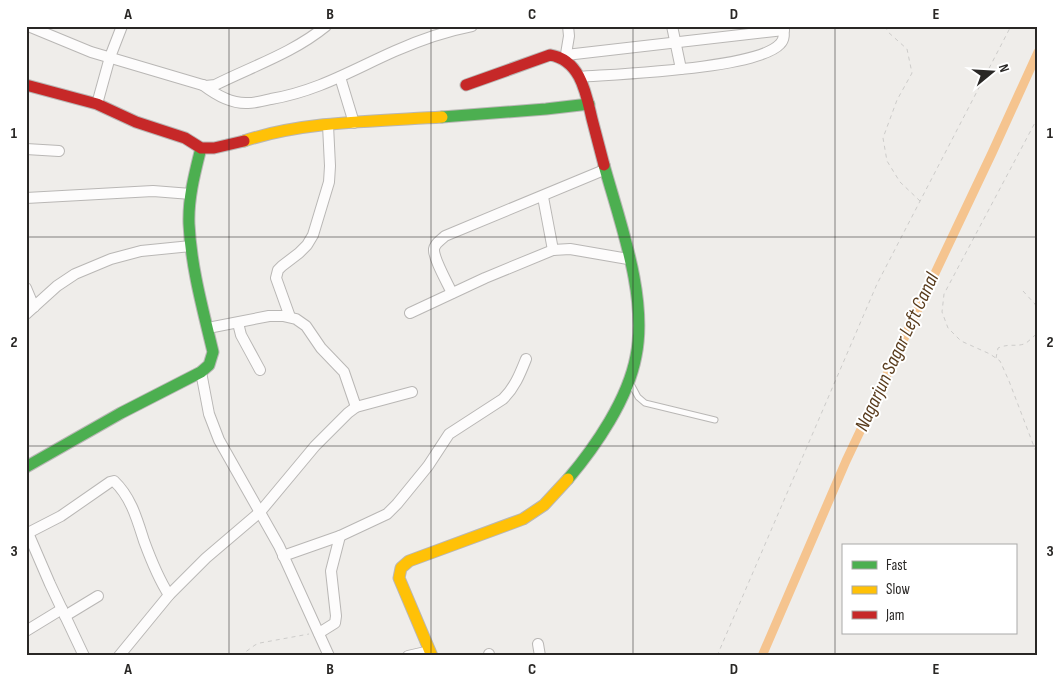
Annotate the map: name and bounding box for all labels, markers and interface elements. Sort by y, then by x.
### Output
text: A [123,5,132,24]
text: B [326,5,334,24]
text: C [528,5,536,24]
text: D [730,5,738,24]
text: E [933,5,940,24]
north arrow [966,48,1016,98]
text: N [995,62,1013,74]
text: 1 [11,124,18,143]
text: 1 [1047,124,1054,143]
water label: Nagarjun Sagar Left Canal [850,268,945,435]
text: 2 [10,333,18,352]
text: 2 [1046,333,1054,352]
text: 3 [10,542,18,561]
text: 3 [1046,542,1054,561]
legend [842,544,1016,634]
text: Fast [886,556,908,575]
text: Slow [886,580,910,599]
text: Jam [885,606,904,625]
text: A [123,660,132,679]
text: B [326,660,334,679]
text: C [528,660,536,679]
text: D [730,660,738,679]
text: E [933,660,940,679]

